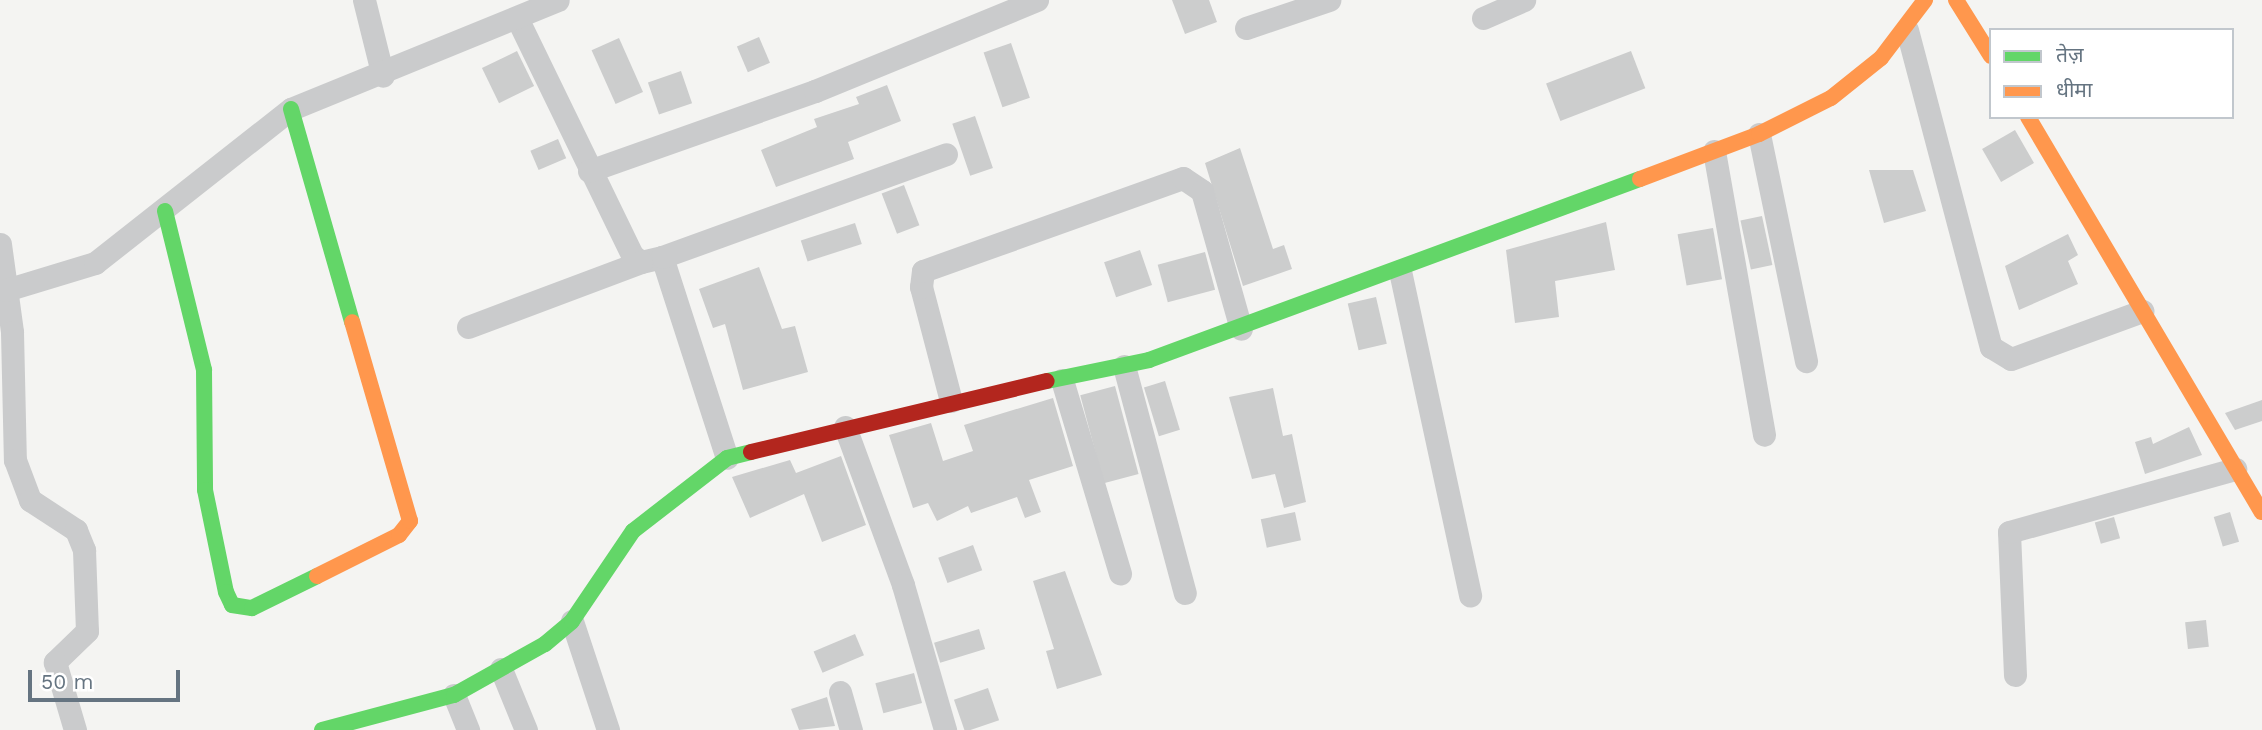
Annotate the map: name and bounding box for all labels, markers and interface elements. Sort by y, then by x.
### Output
legend [1989,28,2234,119]
text: तेज़ [2056,42,2084,67]
text: धीमा [2056,77,2092,102]
scale bar [32,656,184,700]
text: 50 m [41,669,93,694]

